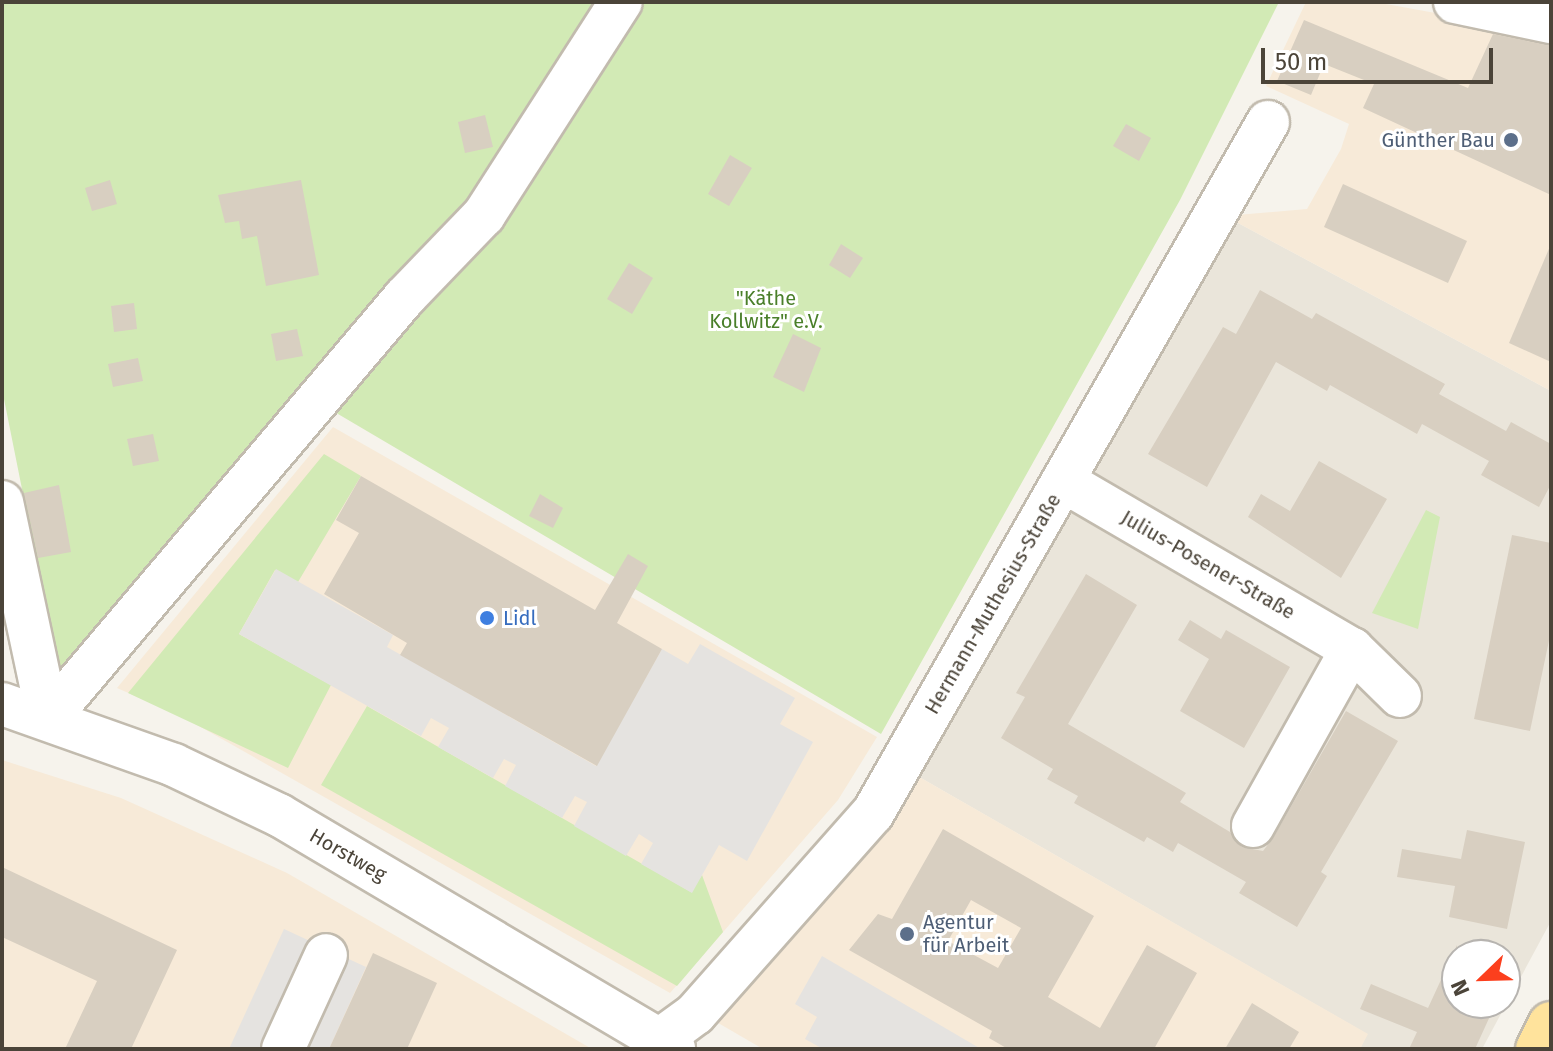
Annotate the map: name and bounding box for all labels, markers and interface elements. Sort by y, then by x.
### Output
scale bar [1265,32,1497,82]
text: 50 m [1275,48,1327,76]
place label: Günther Bau [1381,128,1495,152]
marker: Günther Bau [1502,131,1520,149]
park label: "Käthe Kollwitz" e.V. [709,286,823,333]
street label: Hermann-Muthesius-Straße [920,489,1066,719]
street label: Julius-Posener-Straße [1117,505,1299,625]
place label: Lidl [503,606,536,630]
marker: Lidl [478,609,496,627]
street label: Horstweg [305,823,391,887]
place label: Agentur für Arbeit [923,910,1009,957]
marker: Agentur für Arbeit [898,925,916,943]
north arrow [1441,939,1521,1019]
text: N [1445,976,1476,1000]

